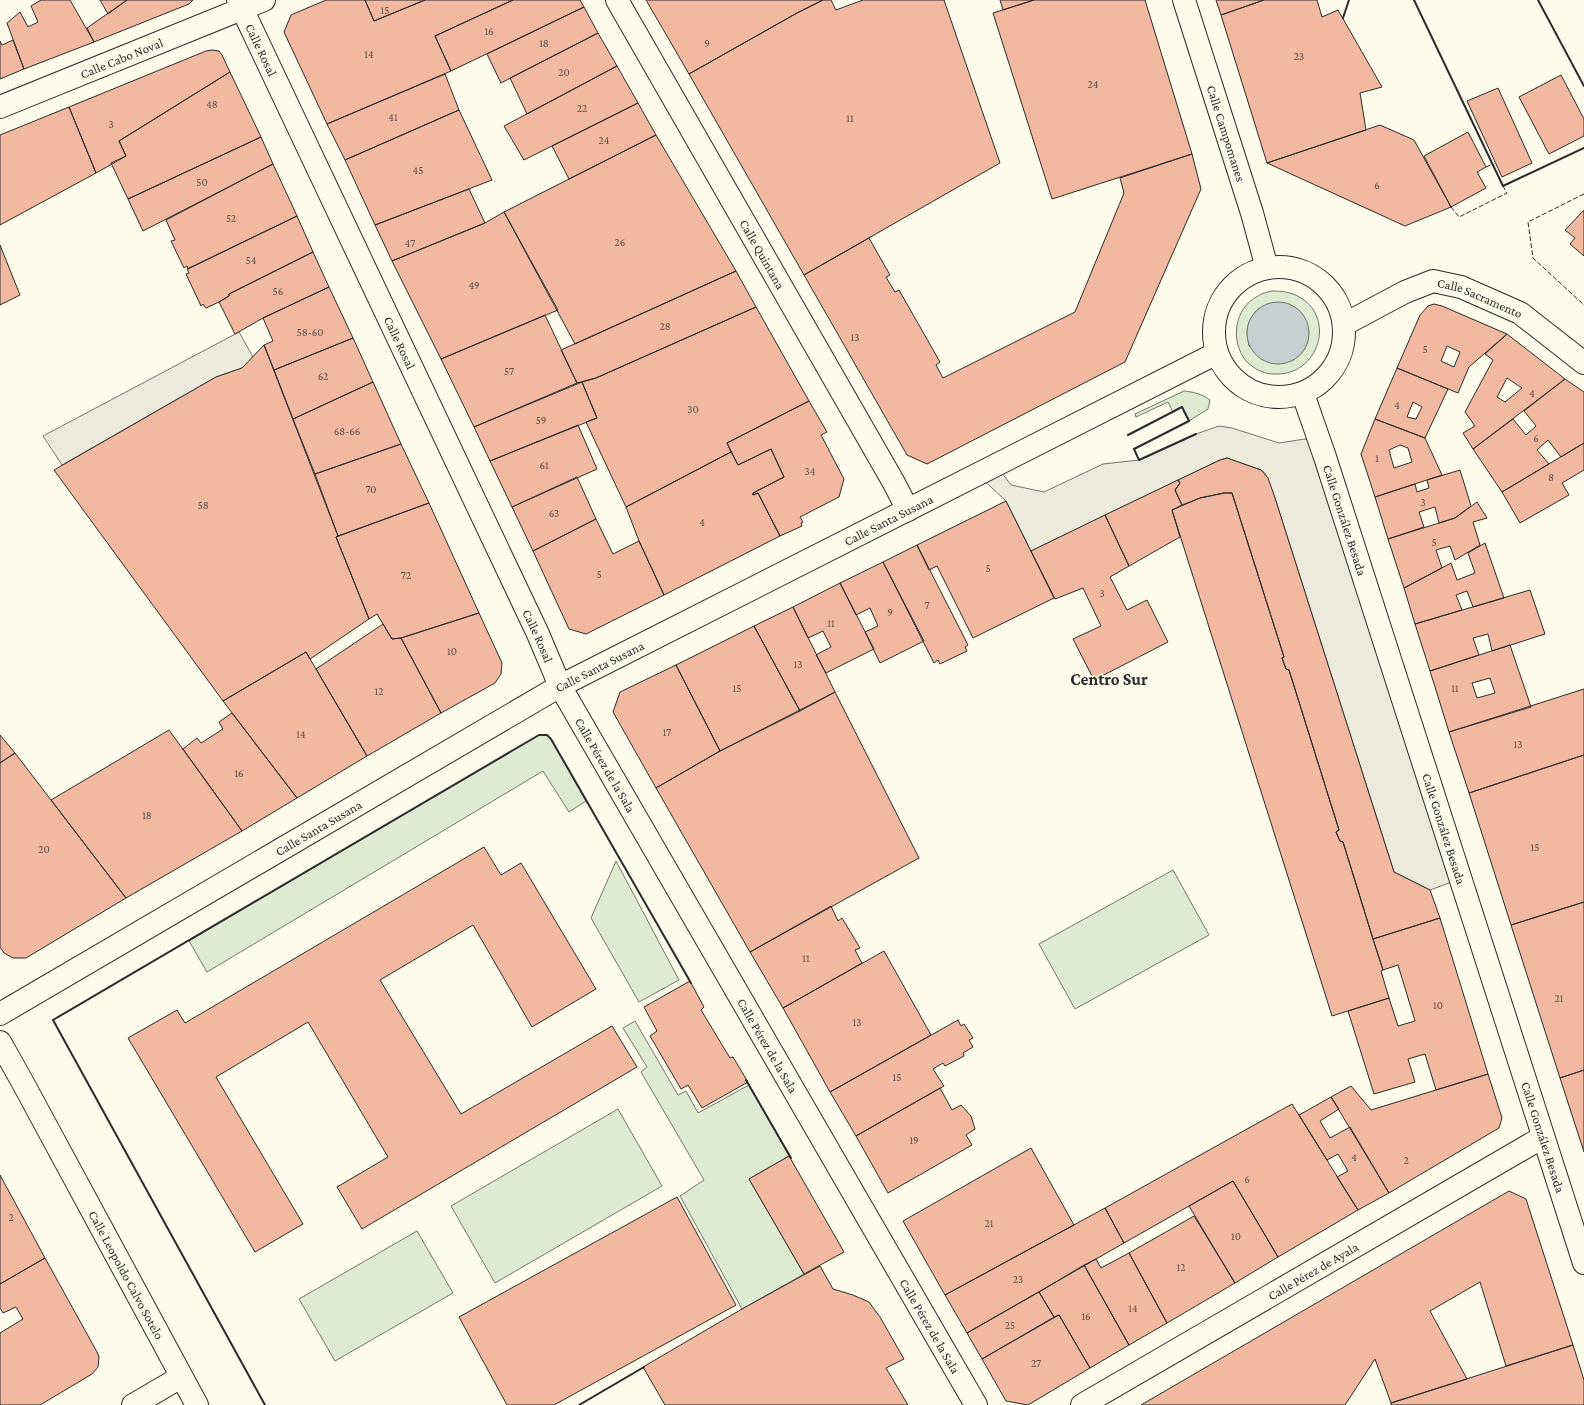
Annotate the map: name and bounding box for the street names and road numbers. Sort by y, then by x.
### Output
street label: Calle Rosal [242,21,280,79]
street label: Calle Cabo Noval [78,35,166,82]
street label: Calle Campomanes [1204,83,1248,184]
street label: Calle Quintana [736,217,788,292]
street label: Calle Sacramento [1436,275,1525,321]
street label: Calle Rosal [381,314,419,372]
street label: Calle González Besada [1320,463,1370,578]
street label: Calle Santa Susana [842,491,935,549]
street label: Calle Rosal [519,607,556,665]
street label: Calle Santa Susana [552,638,646,695]
street label: Calle Pérez de la Sala [572,715,639,815]
street label: Calle González Besada [1419,771,1469,886]
street label: Calle Santa Susana [273,797,365,859]
street label: Calle Pérez de la Sala [734,995,801,1096]
street label: Calle González Besada [1518,1080,1568,1195]
street label: Calle Leopoldo Calvo Sotelo [85,1208,167,1342]
street label: Calle Pérez de Ayala [1265,1239,1361,1303]
street label: Calle Pérez de la Sala [896,1276,963,1376]

